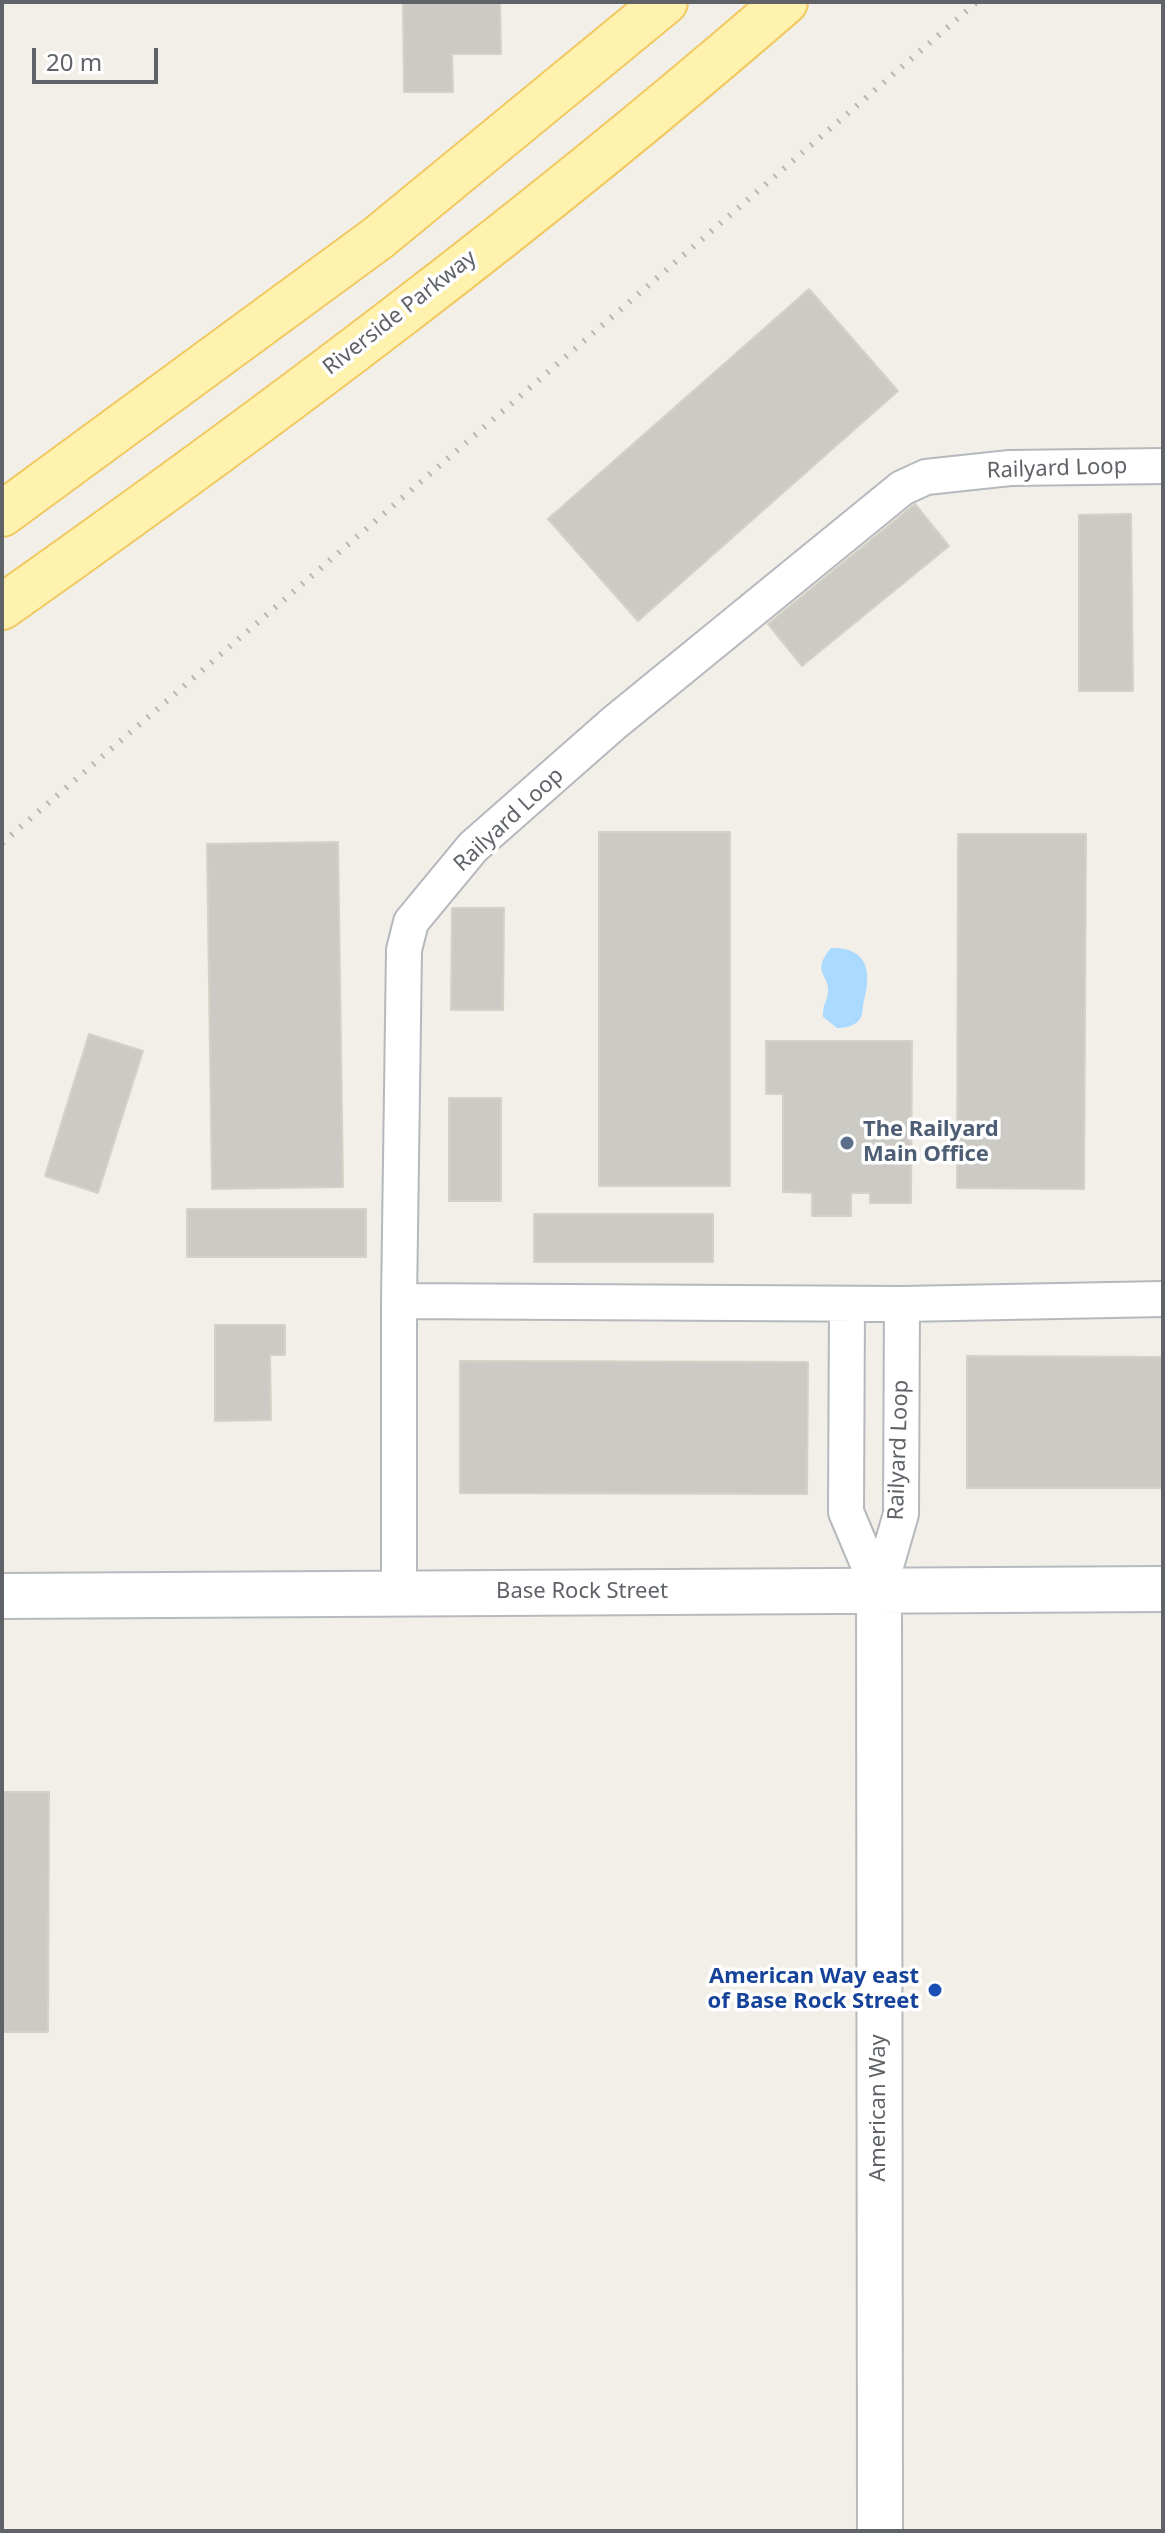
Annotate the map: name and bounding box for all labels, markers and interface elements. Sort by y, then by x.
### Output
scale bar [36,32,162,82]
text: 20 m [46,45,102,78]
street label: Riverside Parkway [318,245,482,381]
street label: Railyard Loop [986,453,1128,485]
street label: Railyard Loop [449,762,569,878]
place label: The Railyard Main Office [863,1117,999,1168]
marker: The Railyard Main Office [838,1134,856,1152]
street label: Railyard Loop [883,1379,915,1521]
street label: Base Rock Street [496,1579,668,1605]
place label: American Way east of Base Rock Street [708,1964,919,2016]
marker: American Way east of Base Rock Street [926,1981,944,1999]
street label: American Way [866,2034,892,2182]

